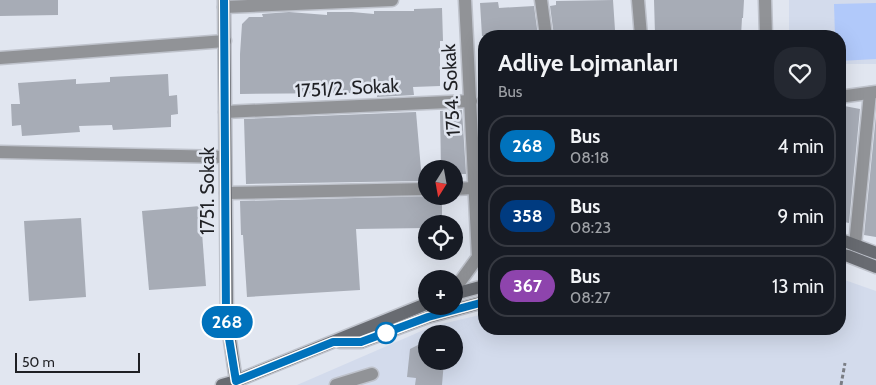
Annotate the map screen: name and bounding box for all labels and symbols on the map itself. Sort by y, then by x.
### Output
street label: 1754. Sokak [437,43,465,137]
street label: 1751/2. Sokak [294,74,400,102]
street label: 1751. Sokak [196,146,219,235]
north arrow [418,160,462,205]
line badge: 268 [198,306,256,338]
unlabelled marker [375,322,397,344]
scale bar [15,350,140,373]

